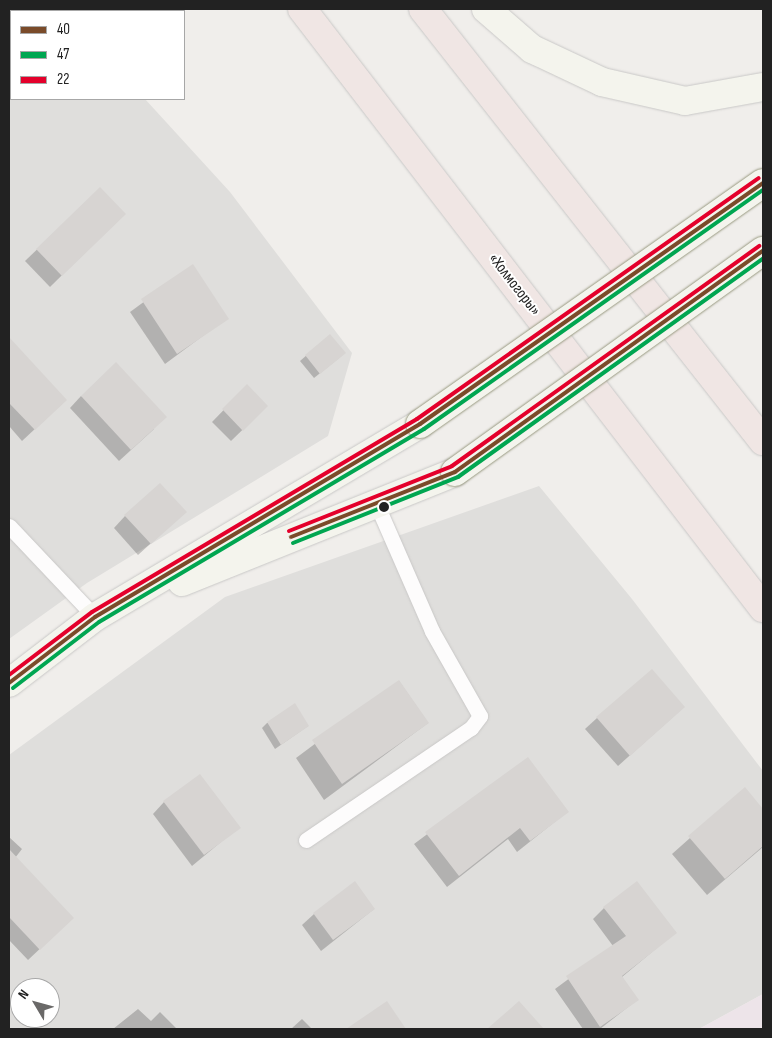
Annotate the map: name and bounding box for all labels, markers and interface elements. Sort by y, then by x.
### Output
legend [10,10,185,100]
text: 40 [57,20,70,39]
text: 47 [57,45,69,64]
text: 22 [57,70,69,89]
street label: «Холмогоры» [484,250,544,320]
unlabelled marker [379,502,389,512]
north arrow [10,978,60,1028]
text: N [14,986,32,1002]

